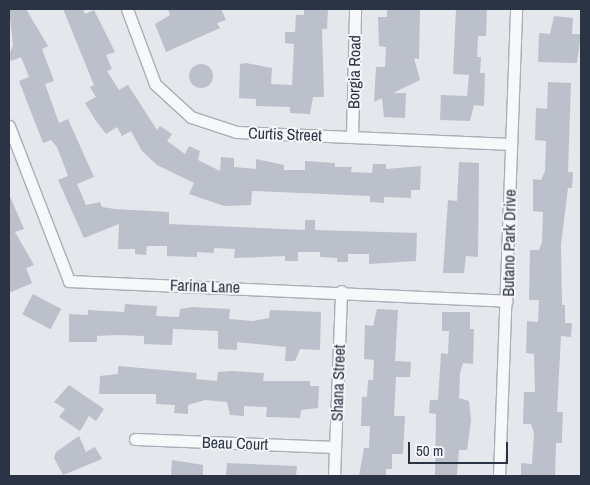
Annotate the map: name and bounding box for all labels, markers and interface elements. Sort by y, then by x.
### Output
street label: Borgia Road [344,35,364,109]
street label: Curtis Street [248,123,322,145]
street label: Butano Park Drive [498,189,520,297]
street label: Farina Lane [170,275,240,297]
street label: Shana Street [327,344,349,422]
street label: Beau Court [202,432,268,454]
scale bar [410,432,510,464]
text: 50 m [416,440,443,461]

